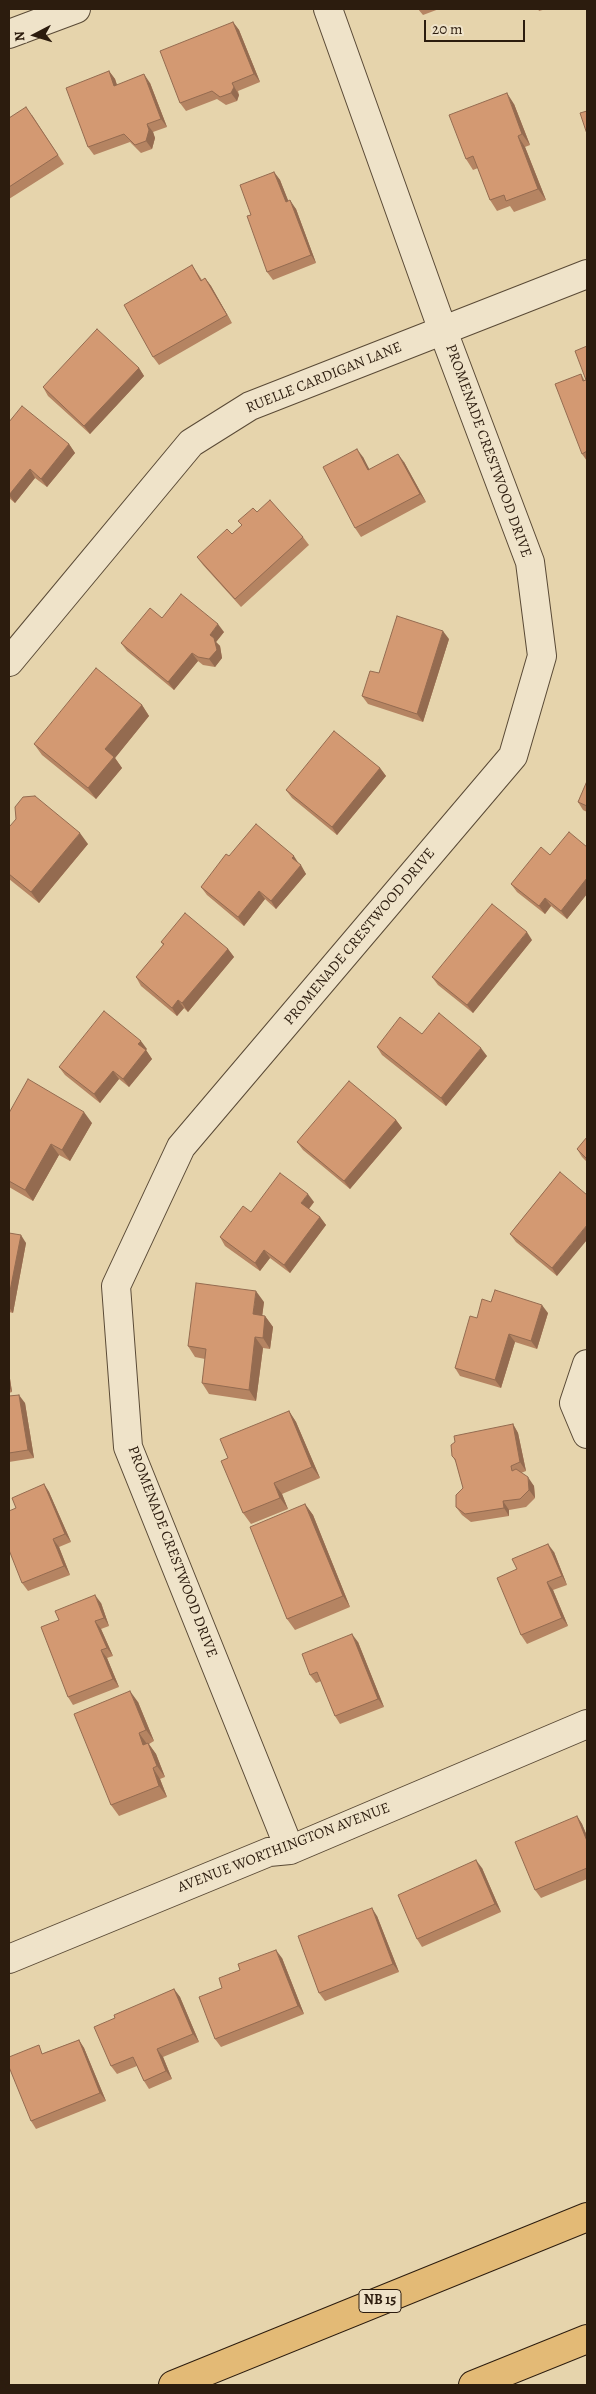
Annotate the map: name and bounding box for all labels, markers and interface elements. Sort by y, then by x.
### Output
north arrow [10,10,60,60]
scale bar [426,10,527,42]
text: 20 m [432,19,463,39]
text: N [10,30,29,42]
street label: RUELLE CARDIGAN LANE [243,338,405,418]
street label: PROMENADE CRESTWOOD DRIVE [441,342,535,560]
street label: PROMENADE CRESTWOOD DRIVE [281,845,439,1029]
street label: PROMENADE CRESTWOOD DRIVE [123,1444,221,1660]
street label: AVENUE WORTHINGTON AVENUE [175,1799,393,1897]
road number: NB 15 [359,2290,401,2312]

